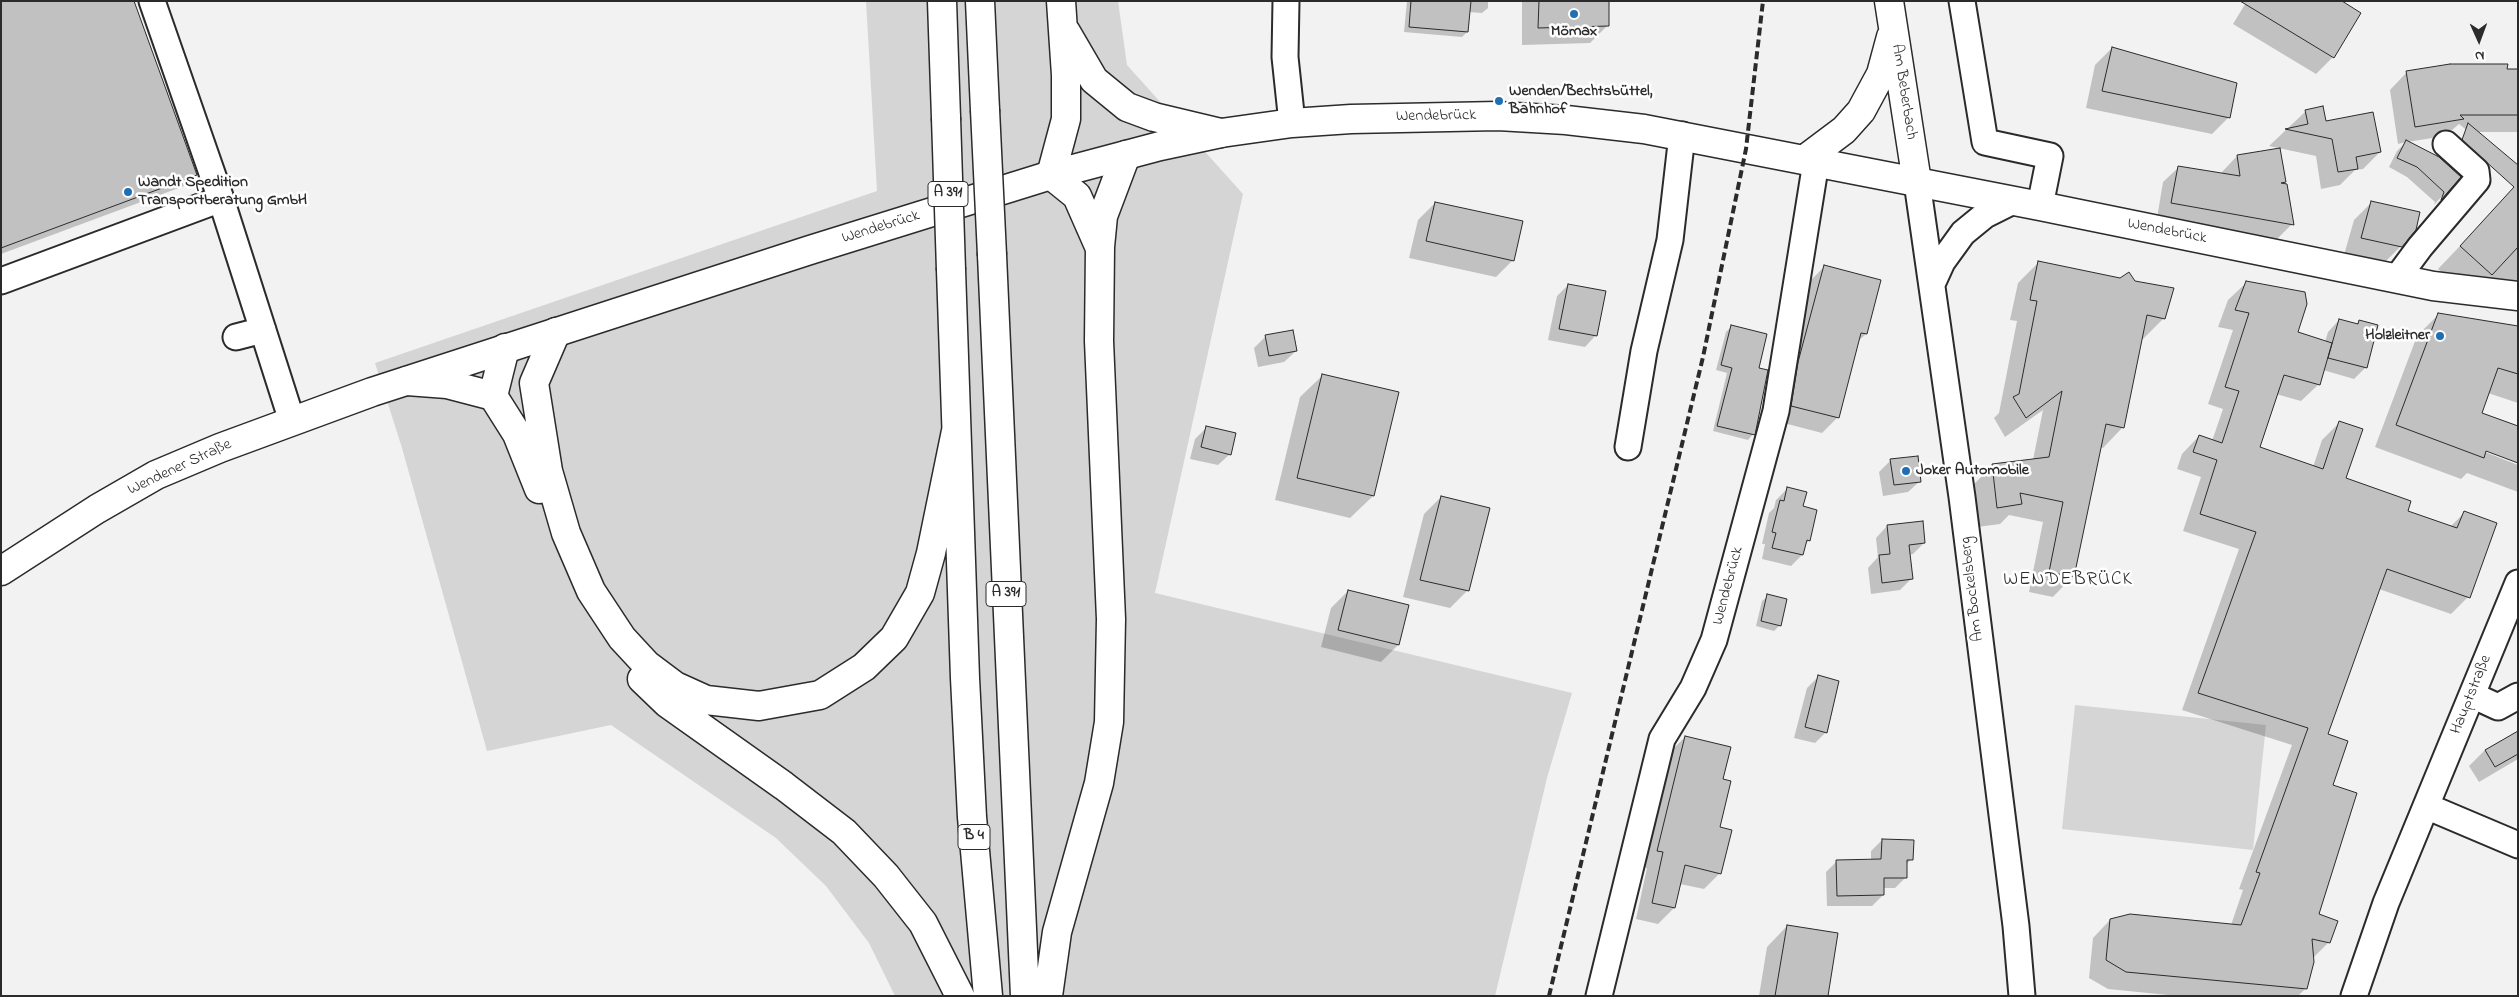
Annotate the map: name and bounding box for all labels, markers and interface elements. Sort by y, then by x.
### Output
marker: Mömax [1568,8,1580,20]
north arrow [2454,15,2504,65]
place label: Mömax [1551,22,1597,42]
street label: Am Beberbach [1886,43,1920,141]
text: N [2474,45,2485,66]
place label: Wenden/Bechtsbüttel, Bahnhof [1509,82,1653,120]
marker: Wenden/Bechtsbüttel, Bahnhof [1493,95,1505,107]
street label: Wendebrück [1396,107,1476,127]
place label: Wandt Spedition Transportberatung GmbH [138,173,307,211]
road number: A 391 [928,182,968,206]
marker: Wandt Spedition Transportberatung GmbH [122,186,134,198]
street label: Wendebrück [840,207,922,249]
street label: Wendebrück [2126,215,2208,249]
place label: Holzleitner [2365,326,2430,346]
marker: Holzleitner [2434,330,2446,342]
street label: Wendener Straße [125,436,235,500]
place label: Joker Automobile [1916,461,2029,481]
marker: Joker Automobile [1900,465,1912,477]
street label: Am Bockelsberg [1957,536,1989,642]
street label: Wendebrück [1709,545,1749,627]
district label: WENDEBRÜCK [2002,570,2134,592]
road number: A 391 [986,582,1026,606]
street label: Hauptstraße [2447,653,2497,737]
road number: B 4 [958,824,990,850]

